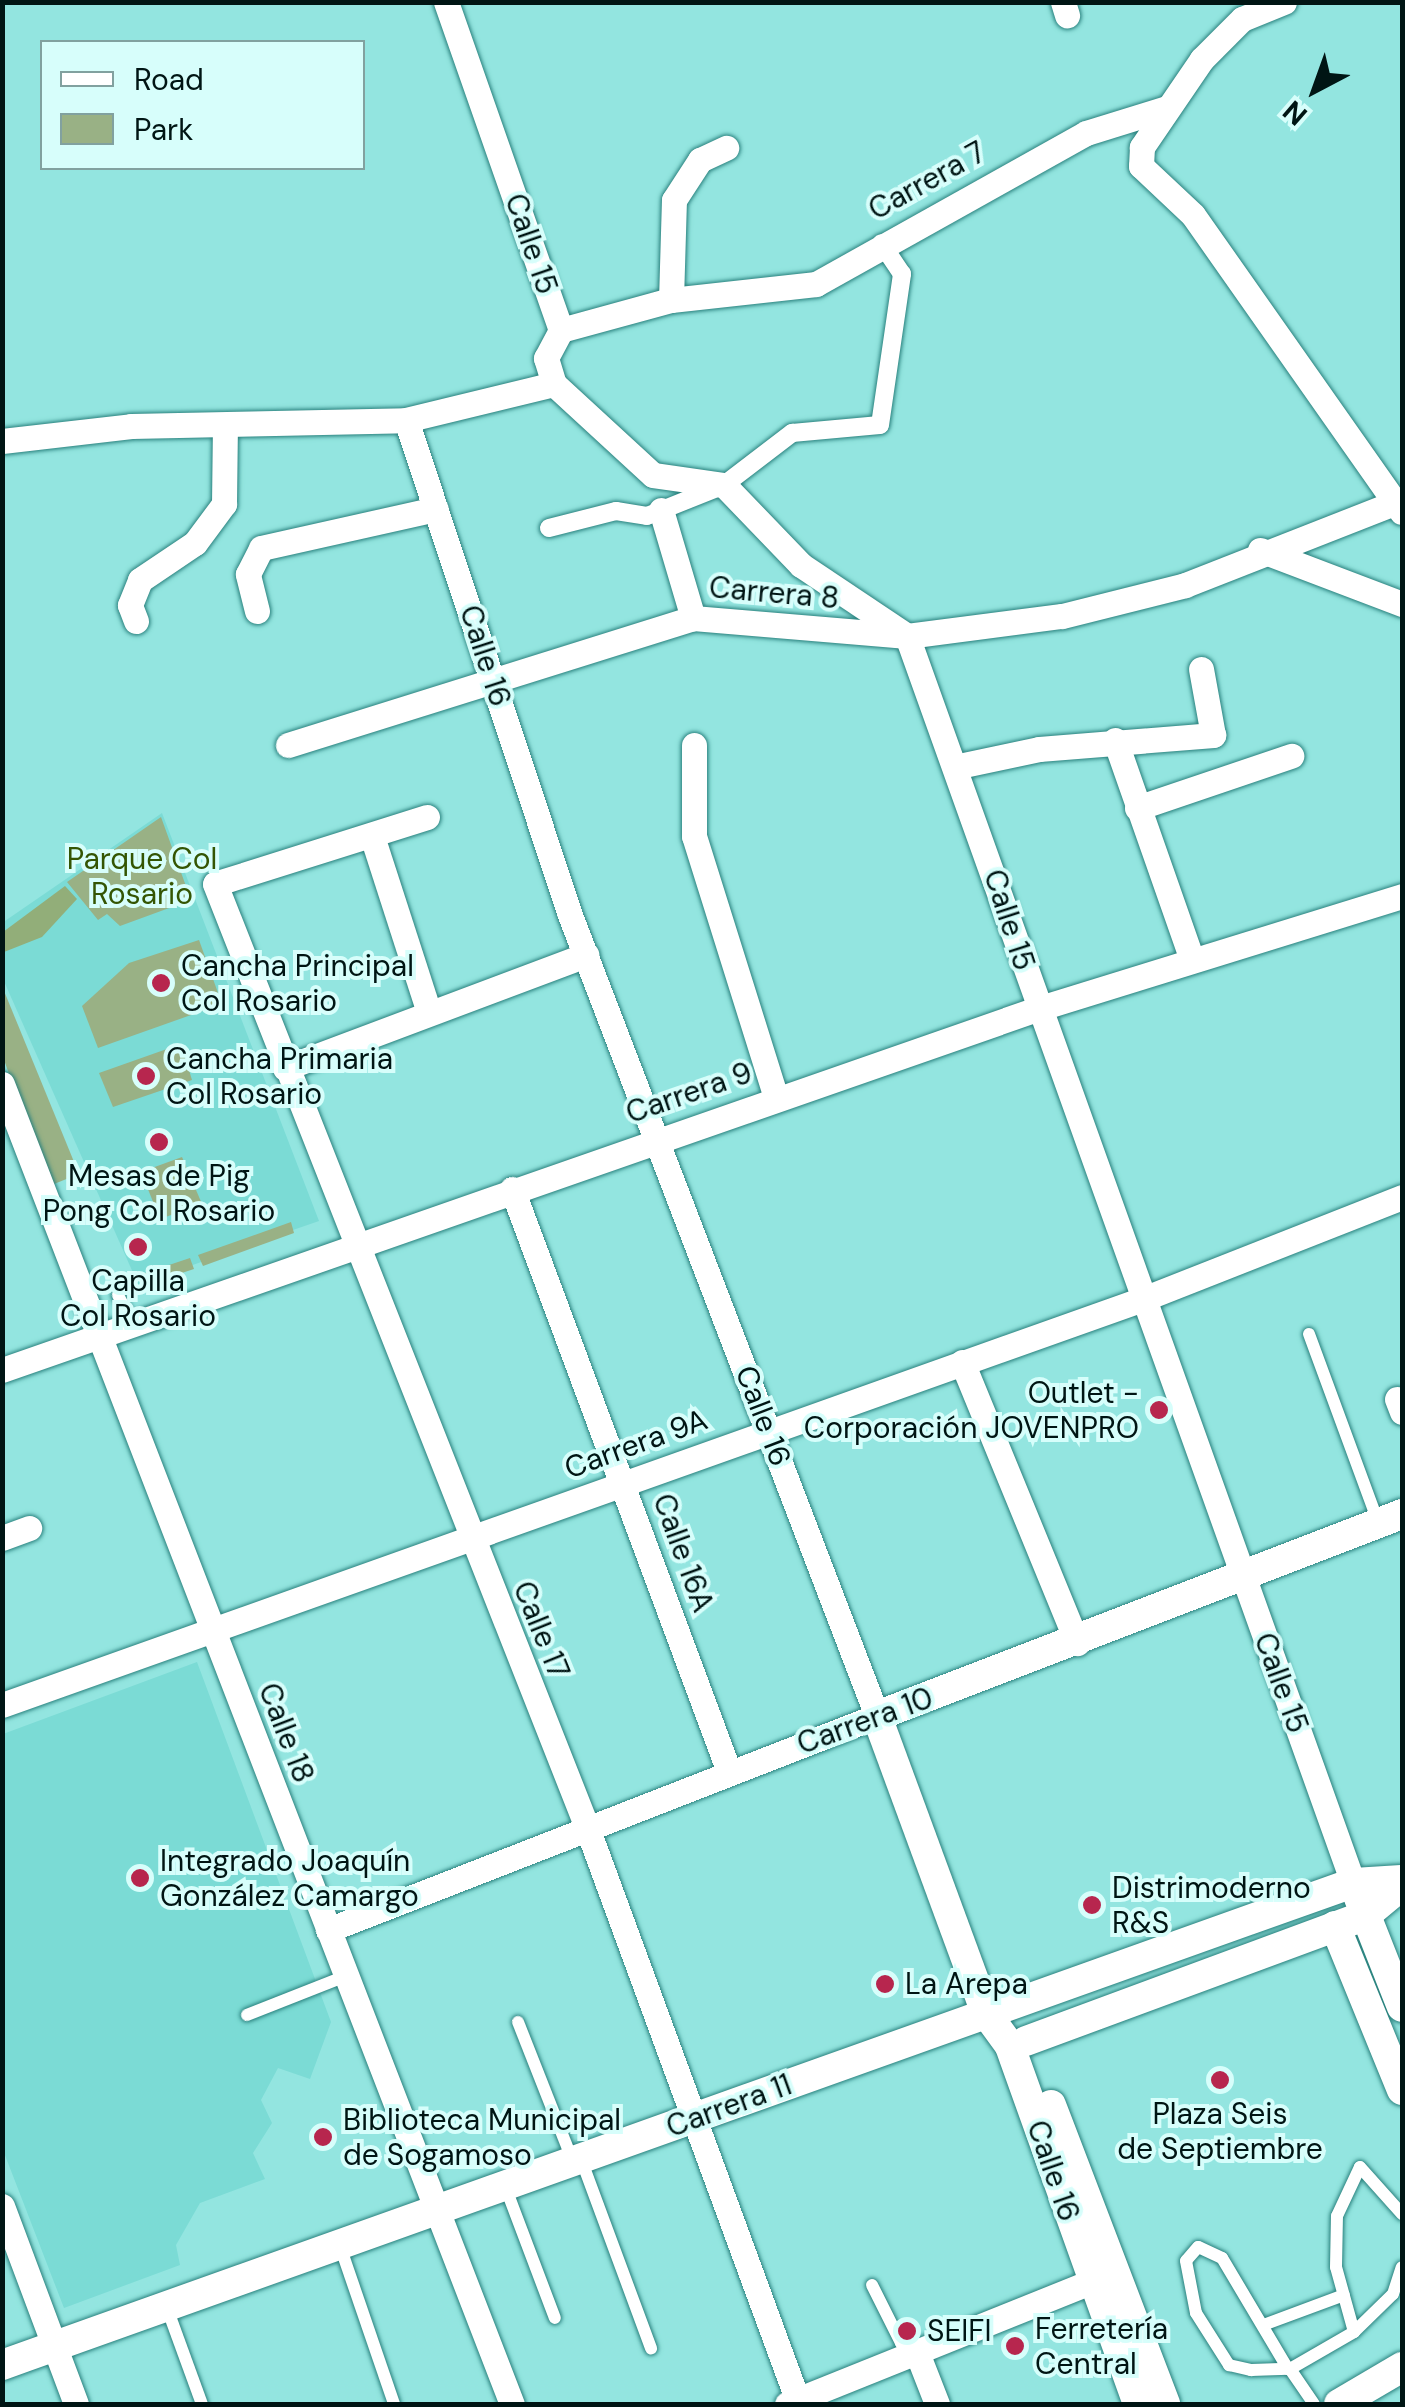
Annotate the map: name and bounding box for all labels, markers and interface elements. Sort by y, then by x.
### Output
legend [40,40,365,170]
north arrow [1265,40,1365,140]
text: Road [134,60,204,99]
text: N [1275,92,1315,134]
text: Park [134,110,193,149]
street label: Carrera 7 [862,134,992,228]
street label: Calle 15 [497,189,565,299]
street label: Carrera 8 [708,569,840,617]
street label: Calle 16 [452,601,518,711]
park label: Parque Col Rosario [67,841,217,912]
street label: Calle 15 [976,865,1042,975]
place label: Cancha Principal Col Rosario [181,948,414,1018]
marker: Cancha Principal Col Rosario [150,972,172,994]
place label: Cancha Primaria Col Rosario [166,1041,393,1112]
street label: Carrera 9 [621,1055,757,1131]
marker: Cancha Primaria Col Rosario [135,1065,157,1087]
marker: Mesas de Pig Pong Col Rosario [148,1131,170,1153]
place label: Mesas de Pig Pong Col Rosario [43,1158,275,1228]
marker: Capilla Col Rosario [127,1236,149,1258]
place label: Capilla Col Rosario [60,1263,216,1334]
street label: Calle 16 [727,1361,799,1471]
place label: Outlet - Corporación JOVENPRO [804,1375,1139,1446]
marker: Outlet - Corporación JOVENPRO [1148,1399,1170,1421]
street label: Carrera 9A [560,1402,712,1486]
street label: Calle 16A [645,1489,721,1617]
street label: Calle 17 [505,1576,577,1684]
street label: Calle 15 [1246,1628,1316,1738]
street label: Calle 18 [251,1678,321,1788]
street label: Carrera 10 [792,1680,938,1762]
place label: Integrado Joaquín González Camargo [160,1843,419,1914]
marker: Integrado Joaquín González Camargo [129,1867,151,1889]
place label: Distrimoderno R&S [1112,1870,1311,1940]
marker: Distrimoderno R&S [1081,1894,1103,1916]
place label: La Arepa [905,1966,1028,2002]
marker: La Arepa [874,1973,896,1995]
street label: Carrera 11 [661,2067,797,2145]
marker: Plaza Seis de Septiembre [1209,2069,1231,2091]
place label: Plaza Seis de Septiembre [1117,2096,1323,2166]
place label: Biblioteca Municipal de Sogamoso [343,2102,621,2172]
street label: Calle 16 [1019,2116,1087,2226]
marker: Biblioteca Municipal de Sogamoso [312,2126,334,2148]
place label: Ferretería Central [1035,2311,1168,2382]
place label: SEIFI [927,2313,991,2349]
marker: SEIFI [896,2320,918,2342]
marker: Ferretería Central [1004,2335,1026,2357]

